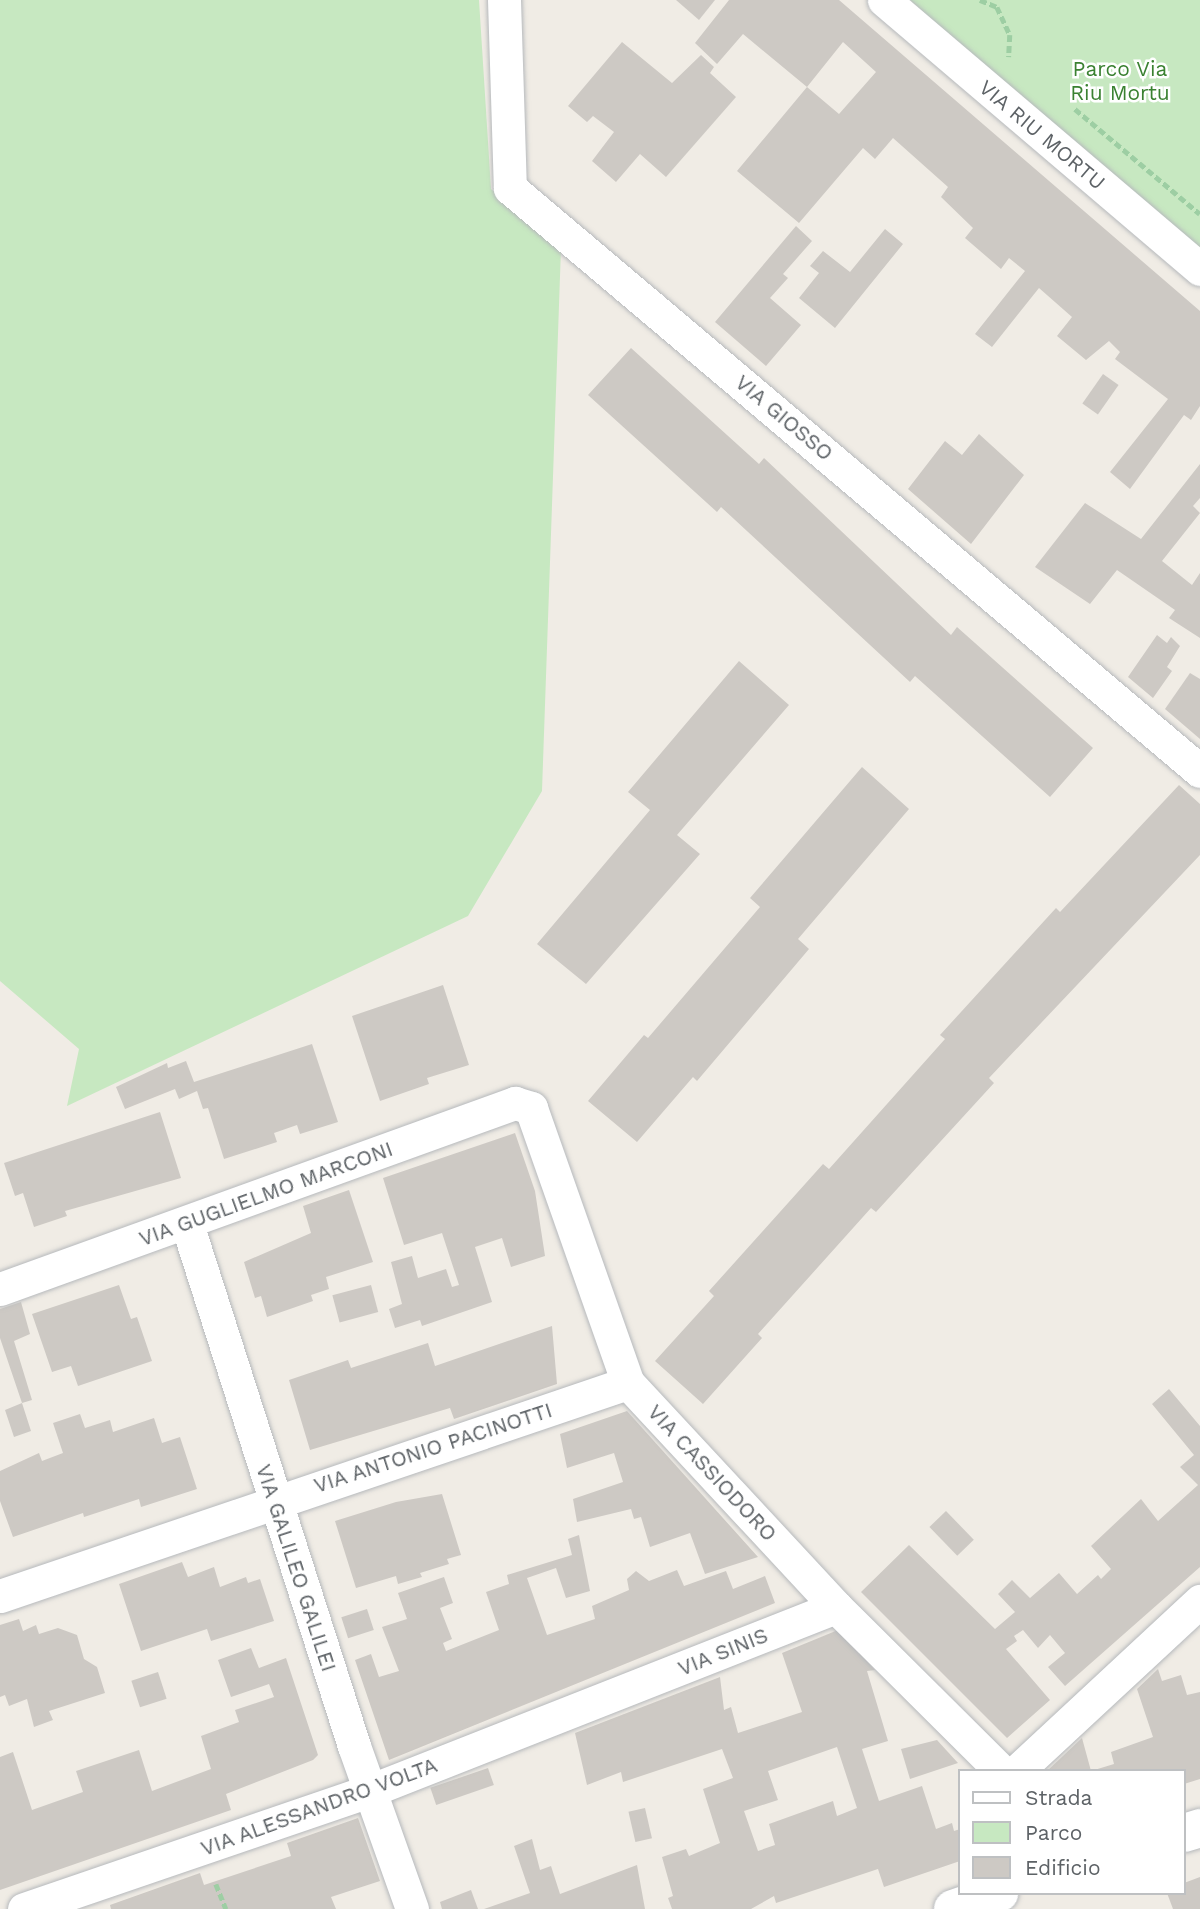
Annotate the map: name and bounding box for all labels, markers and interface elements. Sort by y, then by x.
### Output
park label: Parco Via Riu Mortu [1070,56,1170,106]
street label: VIA RIU MORTU [973,75,1111,195]
street label: VIA GIOSSO [730,370,838,466]
street label: VIA GUGLIELMO MARCONI [135,1136,397,1252]
street label: VIA ANTONIO PACINOTTI [310,1397,556,1499]
street label: VIA CASSIODORO [642,1399,782,1547]
street label: VIA GALILEO GALILEI [250,1461,342,1675]
street label: VIA SINIS [674,1622,772,1682]
street label: VIA ALESSANDRO VOLTA [196,1752,442,1862]
legend [958,1769,1186,1895]
text: Strada [1025,1785,1092,1810]
text: Parco [1025,1820,1082,1845]
text: Edificio [1025,1855,1101,1880]

